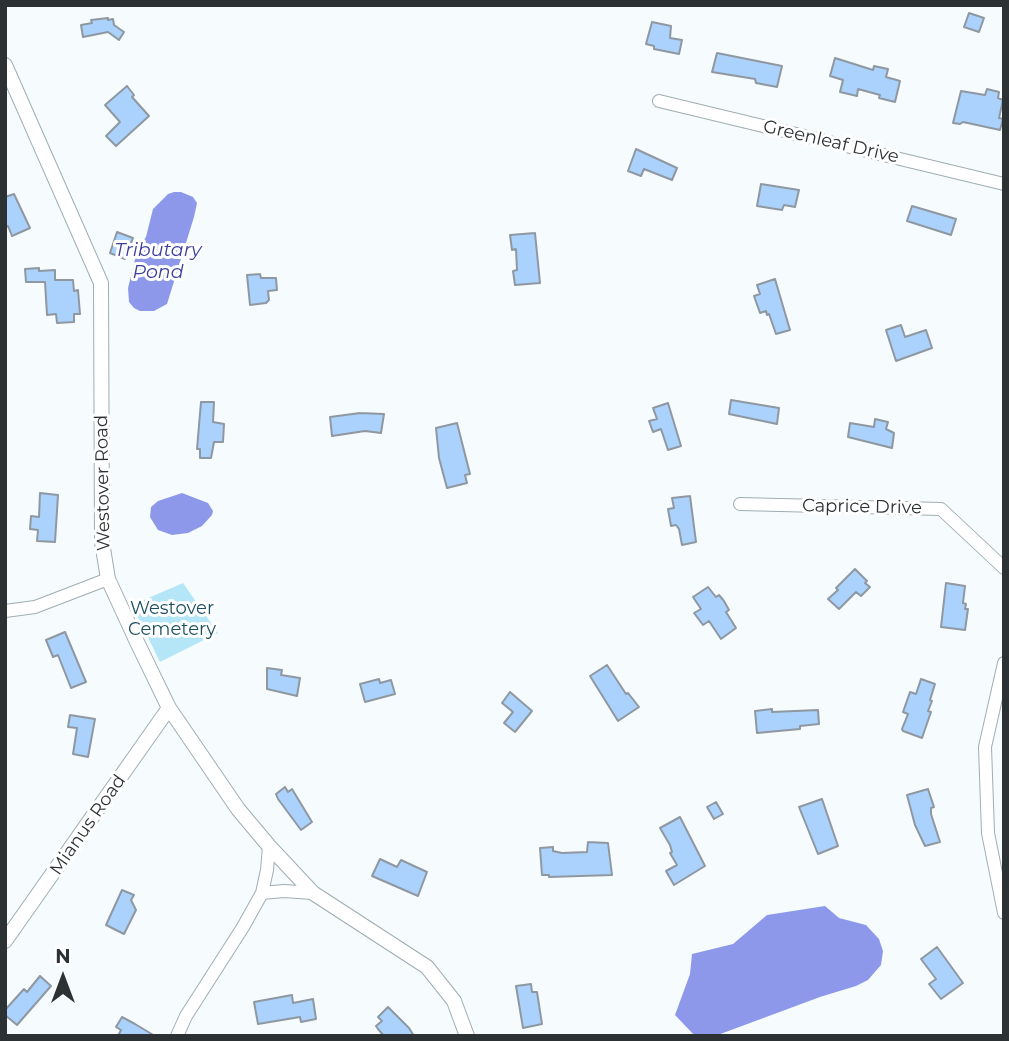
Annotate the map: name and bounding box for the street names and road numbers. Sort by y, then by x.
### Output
street label: Greenleaf Drive [761,116,901,168]
street label: Westover Road [91,415,115,551]
street label: Caprice Drive [802,495,922,519]
street label: Mianus Road [45,771,131,879]

